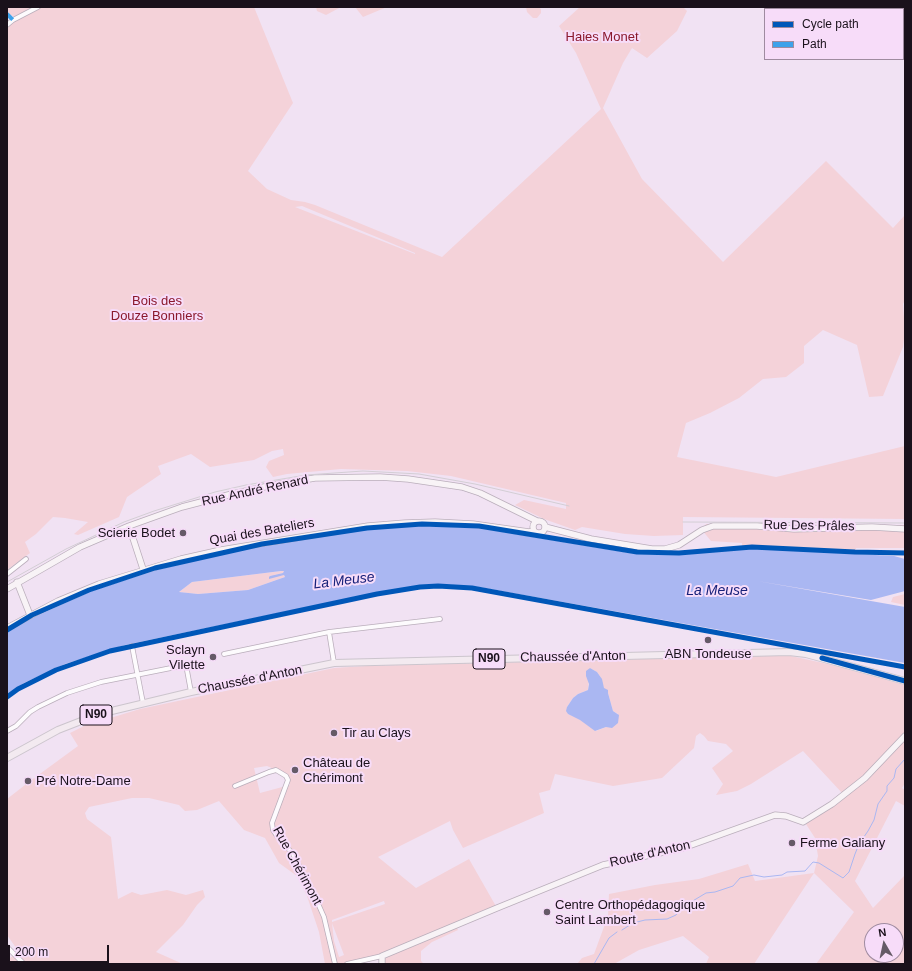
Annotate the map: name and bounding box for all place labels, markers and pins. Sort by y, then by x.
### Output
place label: Scierie Bodet [98,525,175,541]
marker: Scierie Bodet [178,528,188,538]
marker: ABN Tondeuse [703,635,713,645]
place label: Sclayn Vilette [166,642,205,673]
place label: ABN Tondeuse [665,646,751,662]
marker: Sclayn Vilette [208,652,218,662]
place label: Tir au Clays [342,725,411,741]
marker: Tir au Clays [329,728,339,738]
place label: Château de Chérimont [303,755,370,786]
marker: Château de Chérimont [290,765,300,775]
place label: Pré Notre-Dame [36,773,131,789]
marker: Pré Notre-Dame [23,776,33,786]
place label: Ferme Galiany [800,835,885,851]
marker: Ferme Galiany [787,838,797,848]
place label: Centre Orthopédagogique Saint Lambert [555,897,705,928]
marker: Centre Orthopédagogique Saint Lambert [542,907,552,917]

